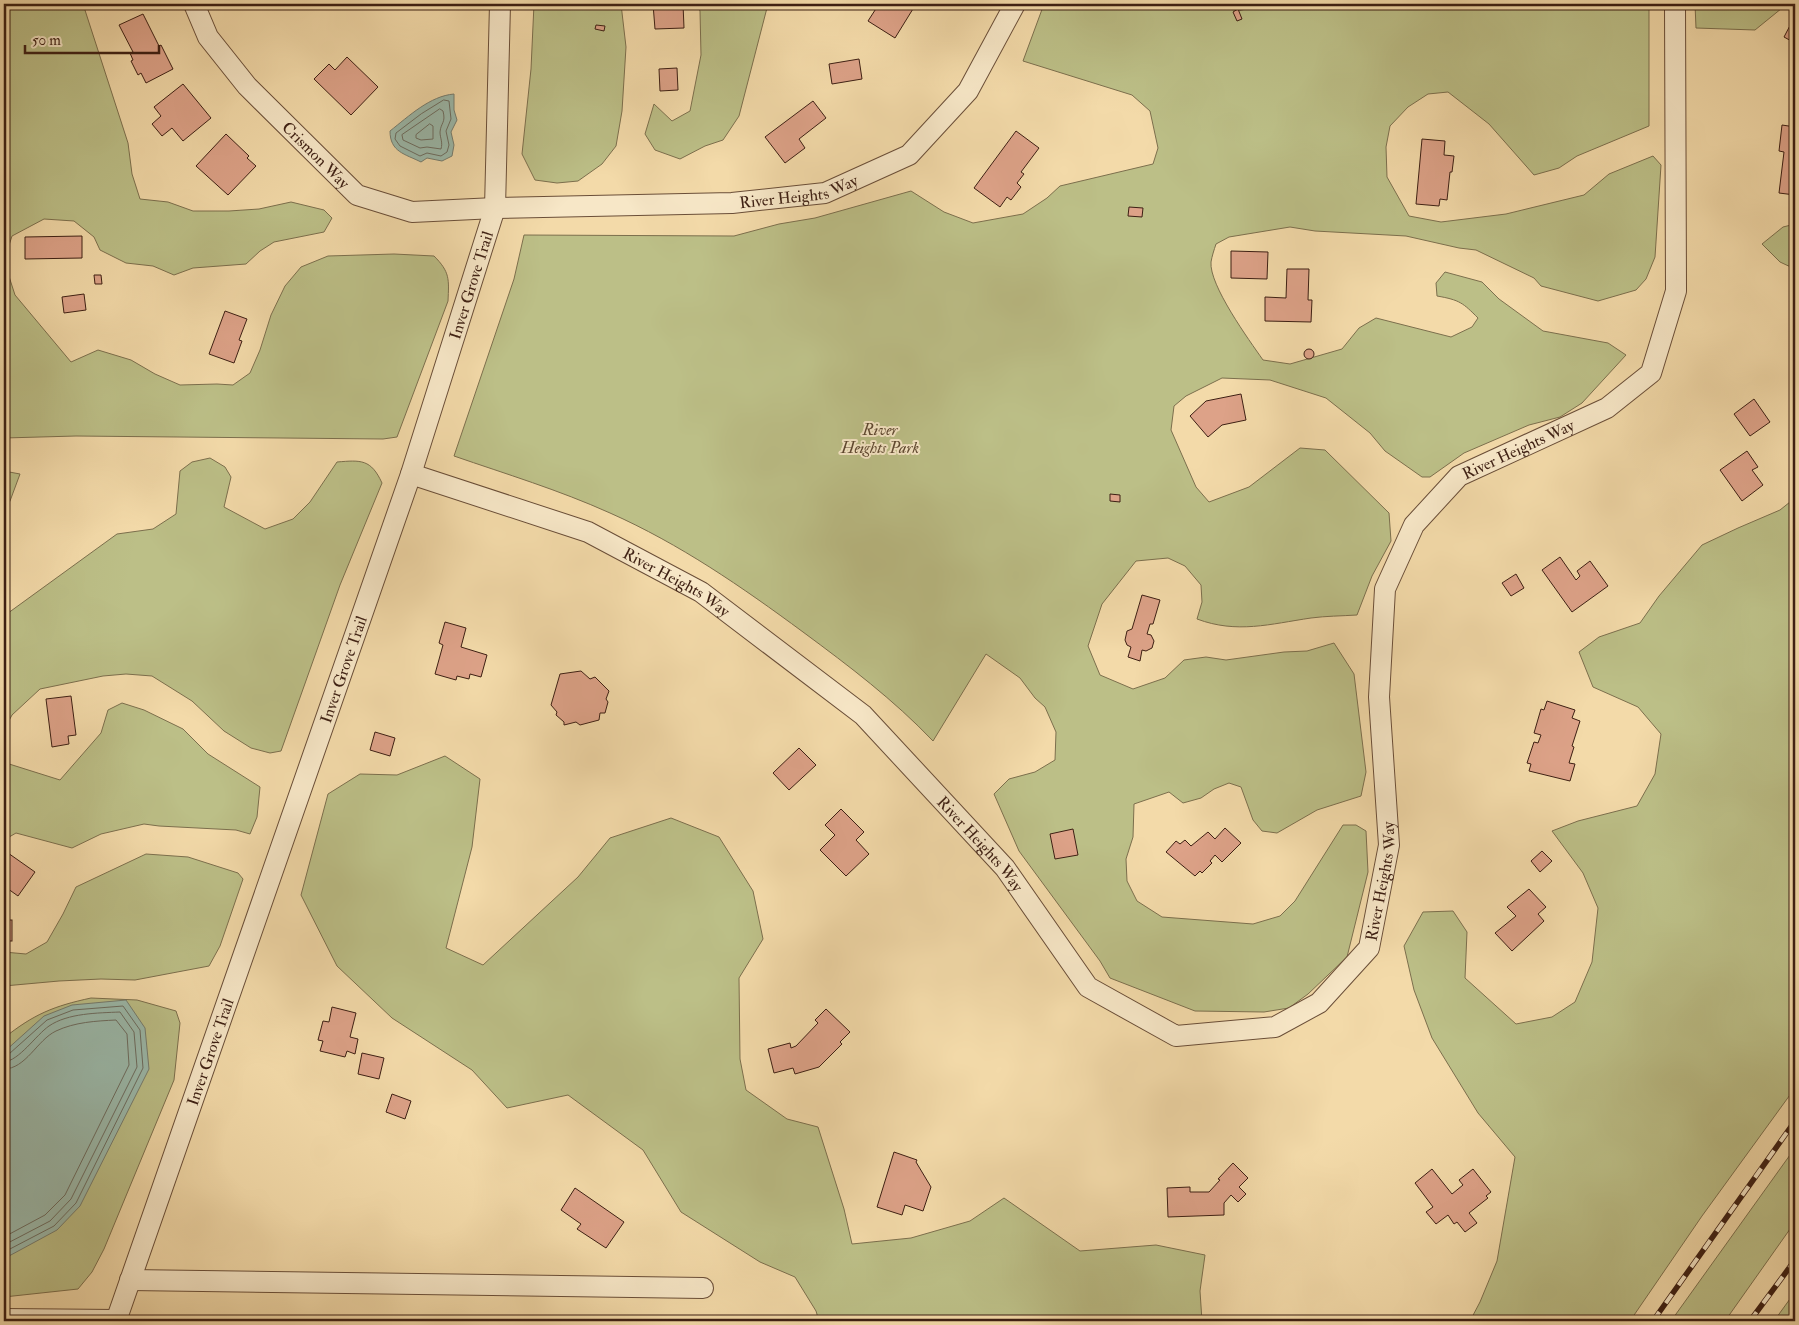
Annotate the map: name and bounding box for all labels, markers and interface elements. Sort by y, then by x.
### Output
scale bar [25,22,159,54]
text: 50 m [32,31,61,50]
street label: Crismon Way [278,118,354,194]
street label: River Heights Way [738,170,862,213]
street label: Inver Grove Trail [445,229,498,342]
street label: River Heights Way [1459,415,1578,484]
park label: River Heights Park [840,420,919,458]
street label: River Heights Way [619,543,734,622]
street label: Inver Grove Trail [316,613,372,726]
street label: River Heights Way [932,792,1028,896]
street label: River Heights Way [1362,820,1400,943]
street label: Inver Grove Trail [183,996,239,1108]

